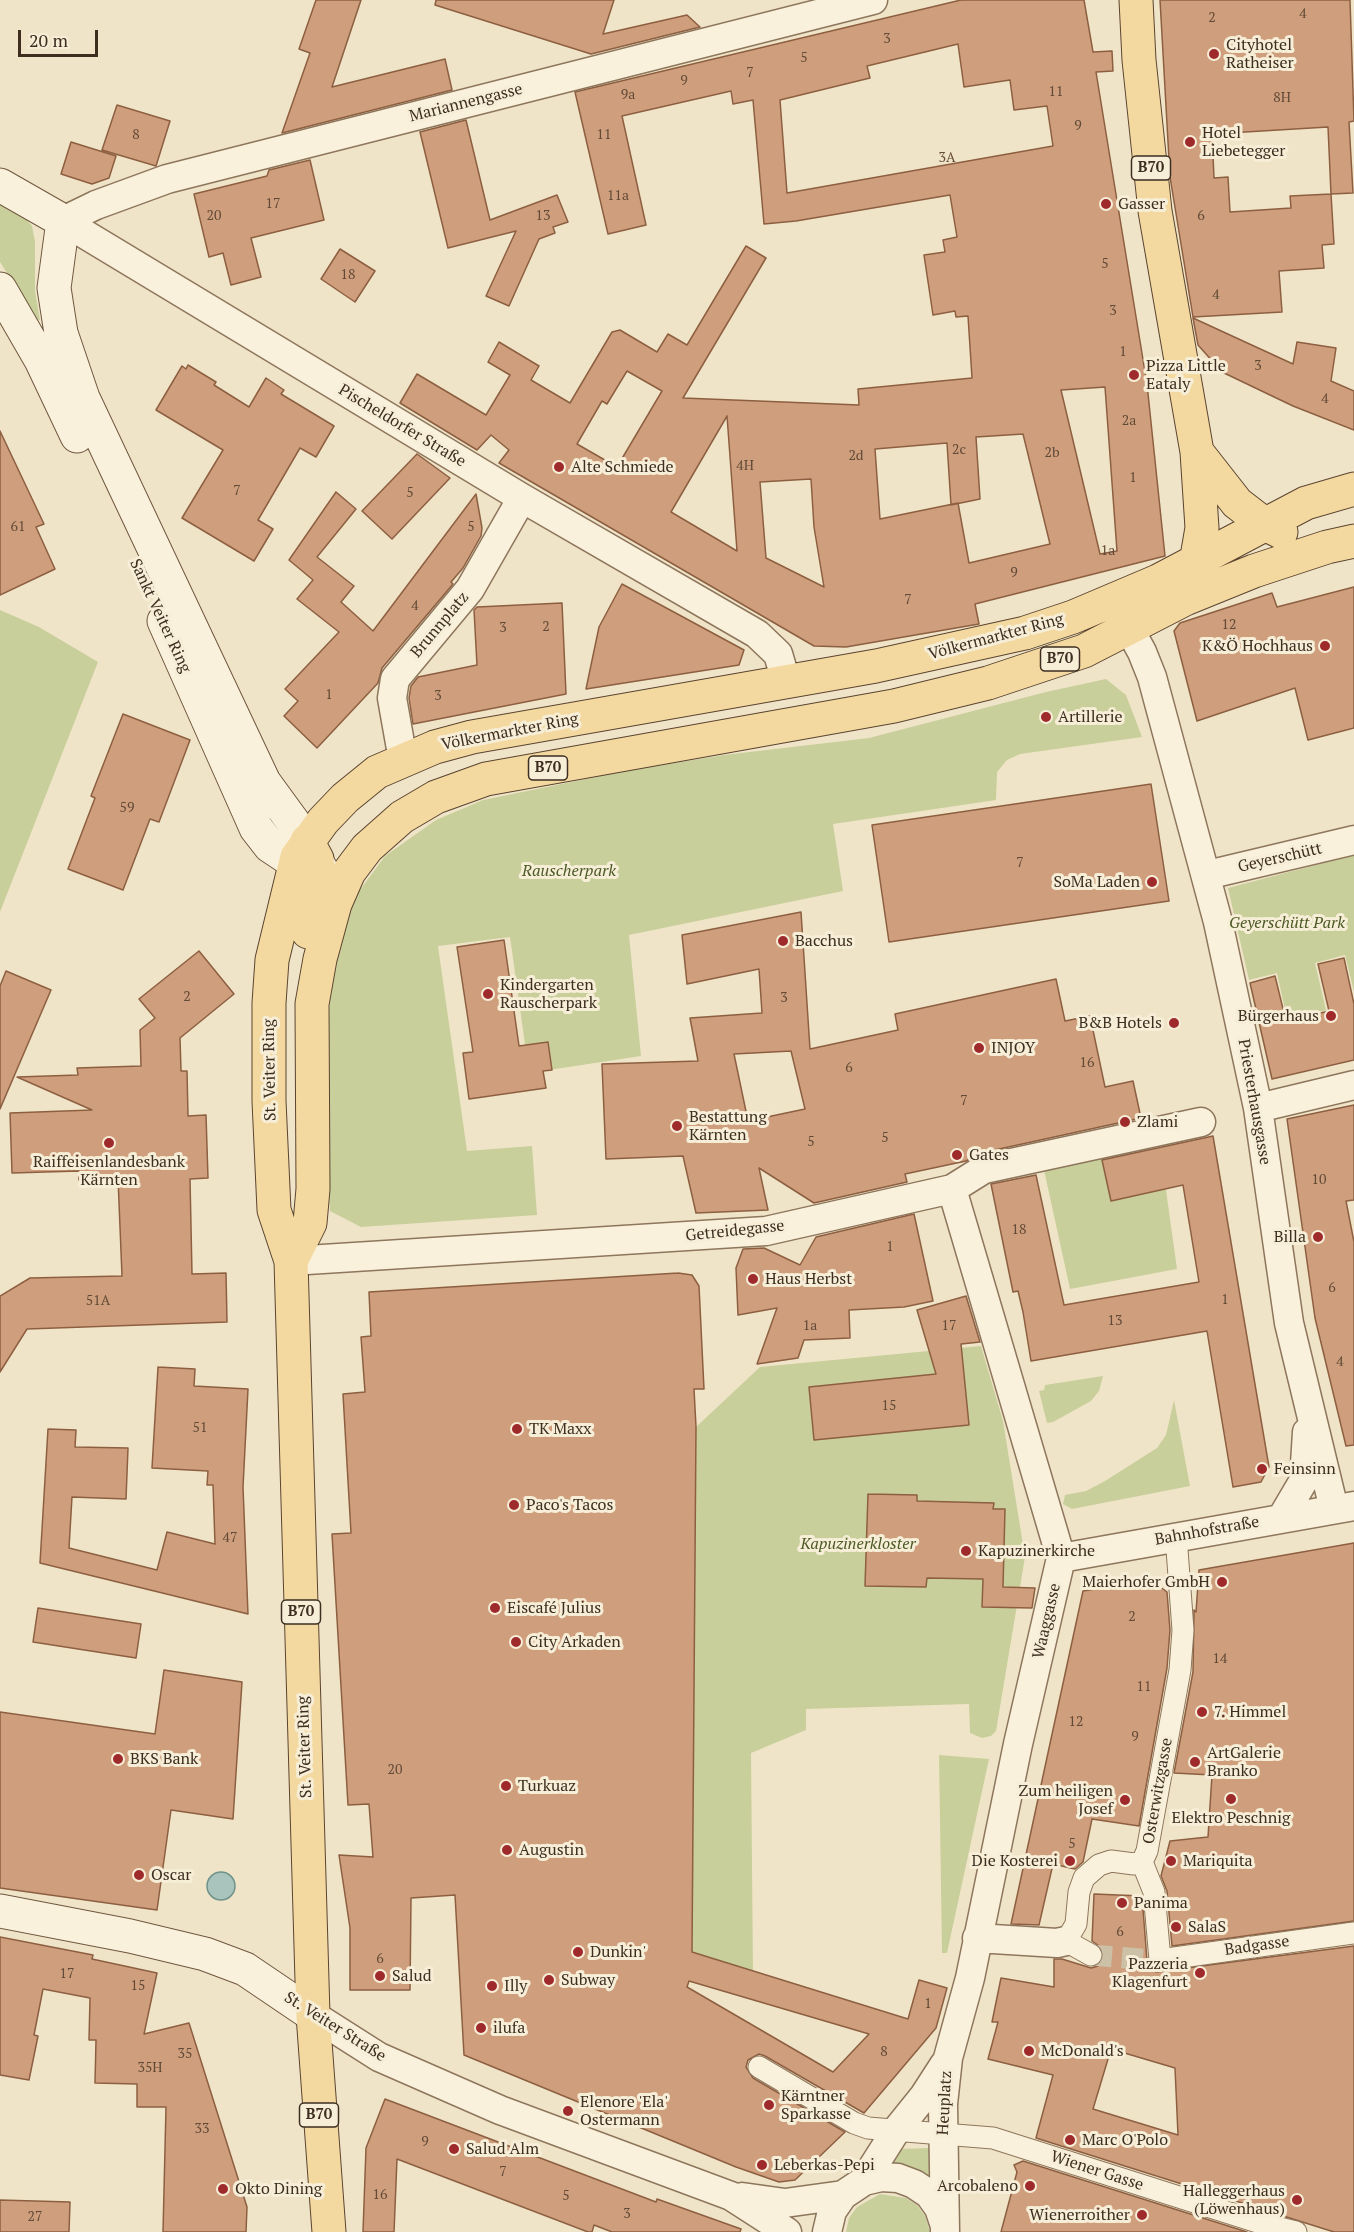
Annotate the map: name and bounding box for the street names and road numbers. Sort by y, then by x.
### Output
street label: Mariannengasse [407,80,525,126]
road number: B70 [1132,156,1170,180]
street label: Pischeldorfer Straße [335,380,469,472]
street label: Sankt Veiter Ring [125,556,195,676]
street label: Brunnplatz [407,588,473,662]
street label: Völkermarkter Ring [926,610,1066,664]
road number: B70 [1040,647,1080,671]
street label: Völkermarkter Ring [440,709,580,755]
road number: B70 [528,756,568,780]
street label: Geyerschütt [1236,839,1324,877]
street label: St. Veiter Ring [260,1019,280,1121]
street label: Priesterhausgasse [1233,1038,1275,1166]
street label: Getreidegasse [685,1216,785,1246]
street label: Bahnhofstraße [1153,1512,1261,1550]
street label: Waaggasse [1029,1581,1065,1661]
road number: B70 [282,1600,320,1624]
street label: St. Veiter Ring [294,1696,316,1798]
street label: Osterwitzgasse [1139,1736,1177,1846]
street label: Badgasse [1223,1932,1291,1960]
street label: St. Veiter Straße [281,1988,389,2066]
street label: Heuplatz [934,2070,956,2136]
road number: B70 [300,2103,338,2127]
street label: Wiener Gasse [1048,2147,1146,2195]

